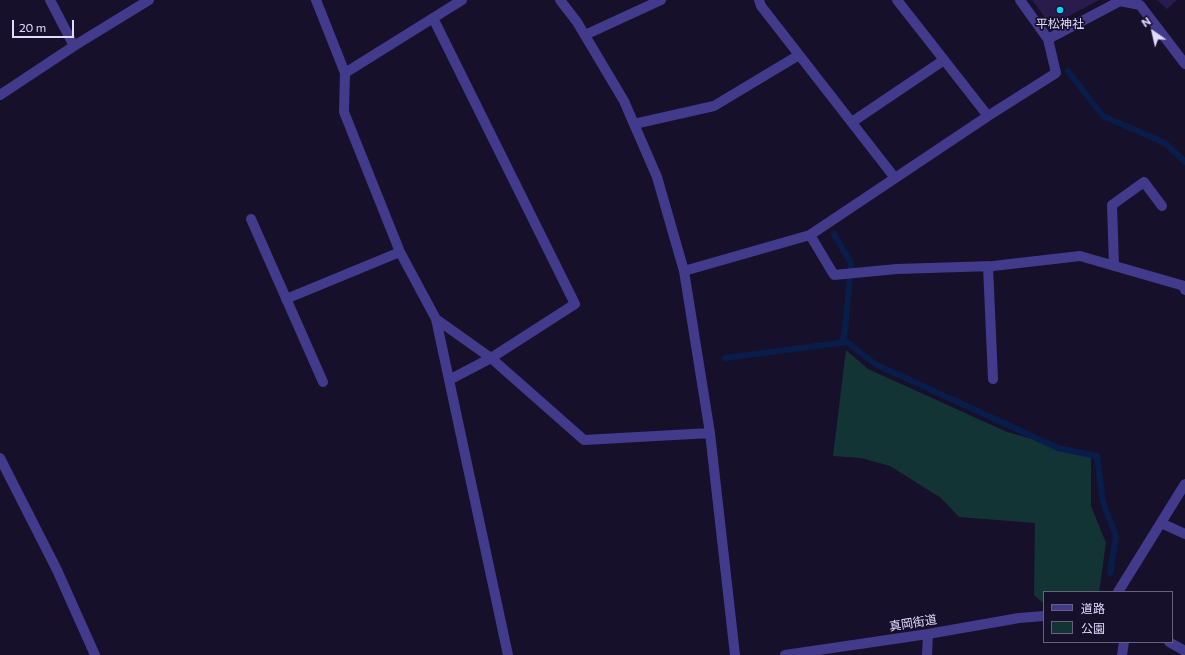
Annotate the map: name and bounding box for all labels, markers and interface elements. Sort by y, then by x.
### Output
marker: 平松神社 [1055,5,1065,15]
scale bar [14,12,76,38]
north arrow [1133,12,1173,52]
text: N [1139,14,1153,29]
place label: 平松神社 [1036,17,1084,31]
text: 20 m [19,20,46,34]
legend [1043,591,1173,643]
text: 道路 [1081,601,1105,615]
street label: 真岡街道 [888,612,938,634]
text: 公園 [1081,621,1105,635]

